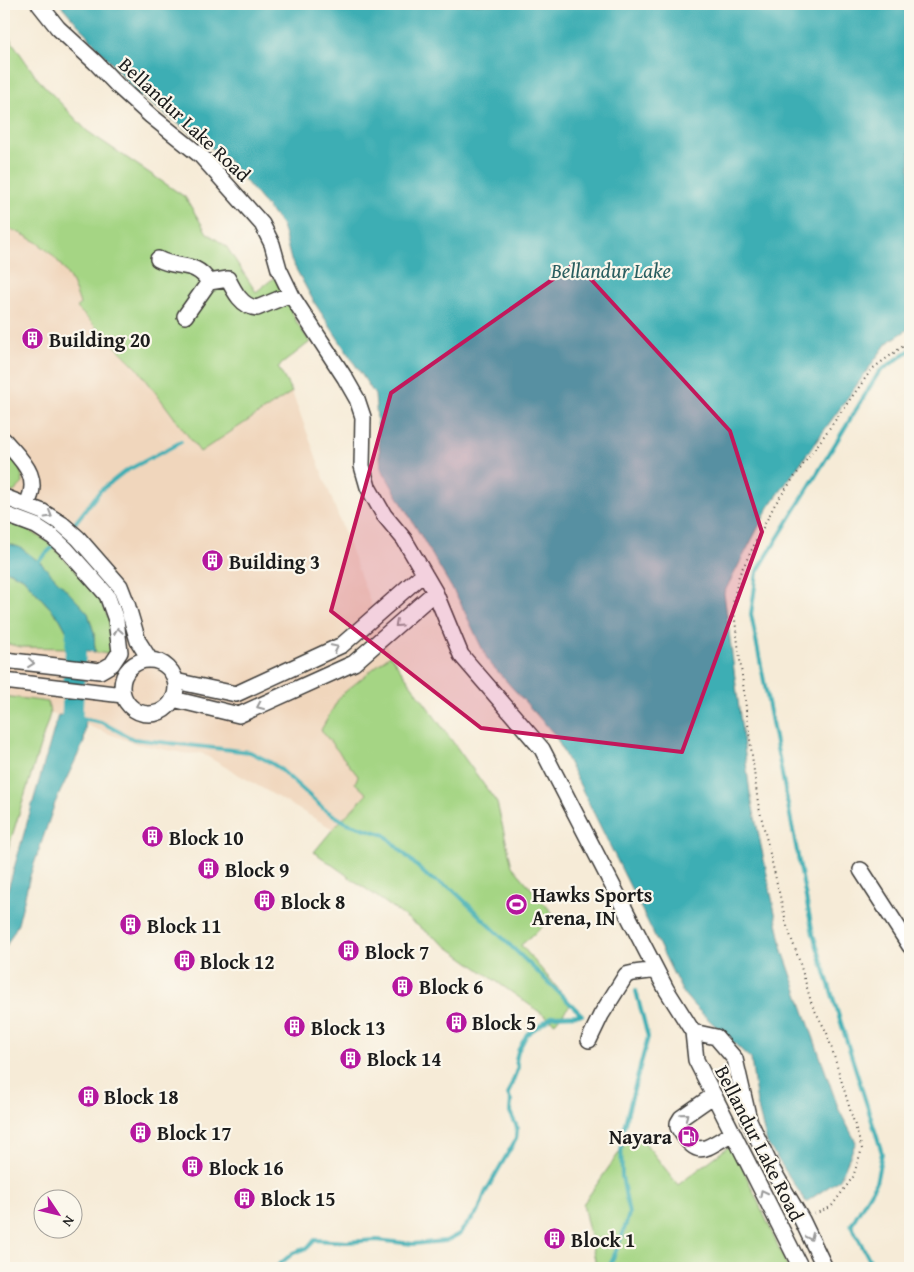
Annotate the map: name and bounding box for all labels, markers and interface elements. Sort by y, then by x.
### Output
street label: Bellandur Lake Road [112,50,258,188]
water label: Bellandur Lake [550,255,671,286]
place label: Building 20 [49,325,150,354]
building icon: Building 20 [21,327,45,351]
one-way arrow [43,509,52,519]
place label: Building 3 [229,547,320,576]
building icon: Building 3 [201,549,225,573]
one-way arrow [395,618,404,627]
one-way arrow [113,627,123,636]
one-way arrow [330,644,339,654]
one-way arrow [27,657,35,668]
one-way arrow [256,699,265,710]
place label: Block 10 [169,823,244,852]
building icon: Block 10 [141,825,165,849]
place label: Block 9 [225,855,289,884]
building icon: Block 9 [197,857,221,881]
place label: Hawks Sports Arena, IN [532,880,652,932]
place label: Block 8 [281,887,345,916]
building icon: Block 8 [253,889,277,913]
sports icon: Hawks Sports Arena, IN [504,893,528,917]
place label: Block 11 [147,911,222,940]
building icon: Block 11 [119,913,143,937]
place label: Block 7 [365,937,429,966]
building icon: Block 7 [337,939,361,963]
place label: Block 12 [200,947,275,976]
building icon: Block 12 [172,949,196,973]
place label: Block 6 [419,972,483,1001]
building icon: Block 6 [391,974,415,998]
place label: Block 5 [472,1008,536,1037]
building icon: Block 5 [444,1010,468,1034]
place label: Block 13 [311,1013,386,1042]
building icon: Block 13 [283,1015,307,1039]
place label: Block 14 [367,1044,442,1073]
building icon: Block 14 [339,1046,363,1070]
street label: Bellandur Lake Road [708,1060,812,1226]
place label: Block 18 [104,1082,179,1111]
building icon: Block 18 [76,1084,100,1108]
one-way arrow [679,1114,688,1122]
place label: Block 17 [157,1118,232,1147]
building icon: Block 17 [129,1120,153,1144]
place label: Nayara [609,1122,673,1151]
fuel station icon: Nayara [676,1124,700,1148]
place label: Block 16 [209,1153,284,1182]
building icon: Block 16 [181,1155,205,1179]
place label: Block 15 [261,1184,336,1213]
building icon: Block 15 [233,1186,257,1210]
one-way arrow [759,1189,769,1198]
north arrow [32,1190,82,1240]
text: N [57,1212,80,1232]
place label: Block 1 [571,1225,635,1254]
building icon: Block 1 [543,1227,567,1251]
one-way arrow [804,1232,815,1241]

